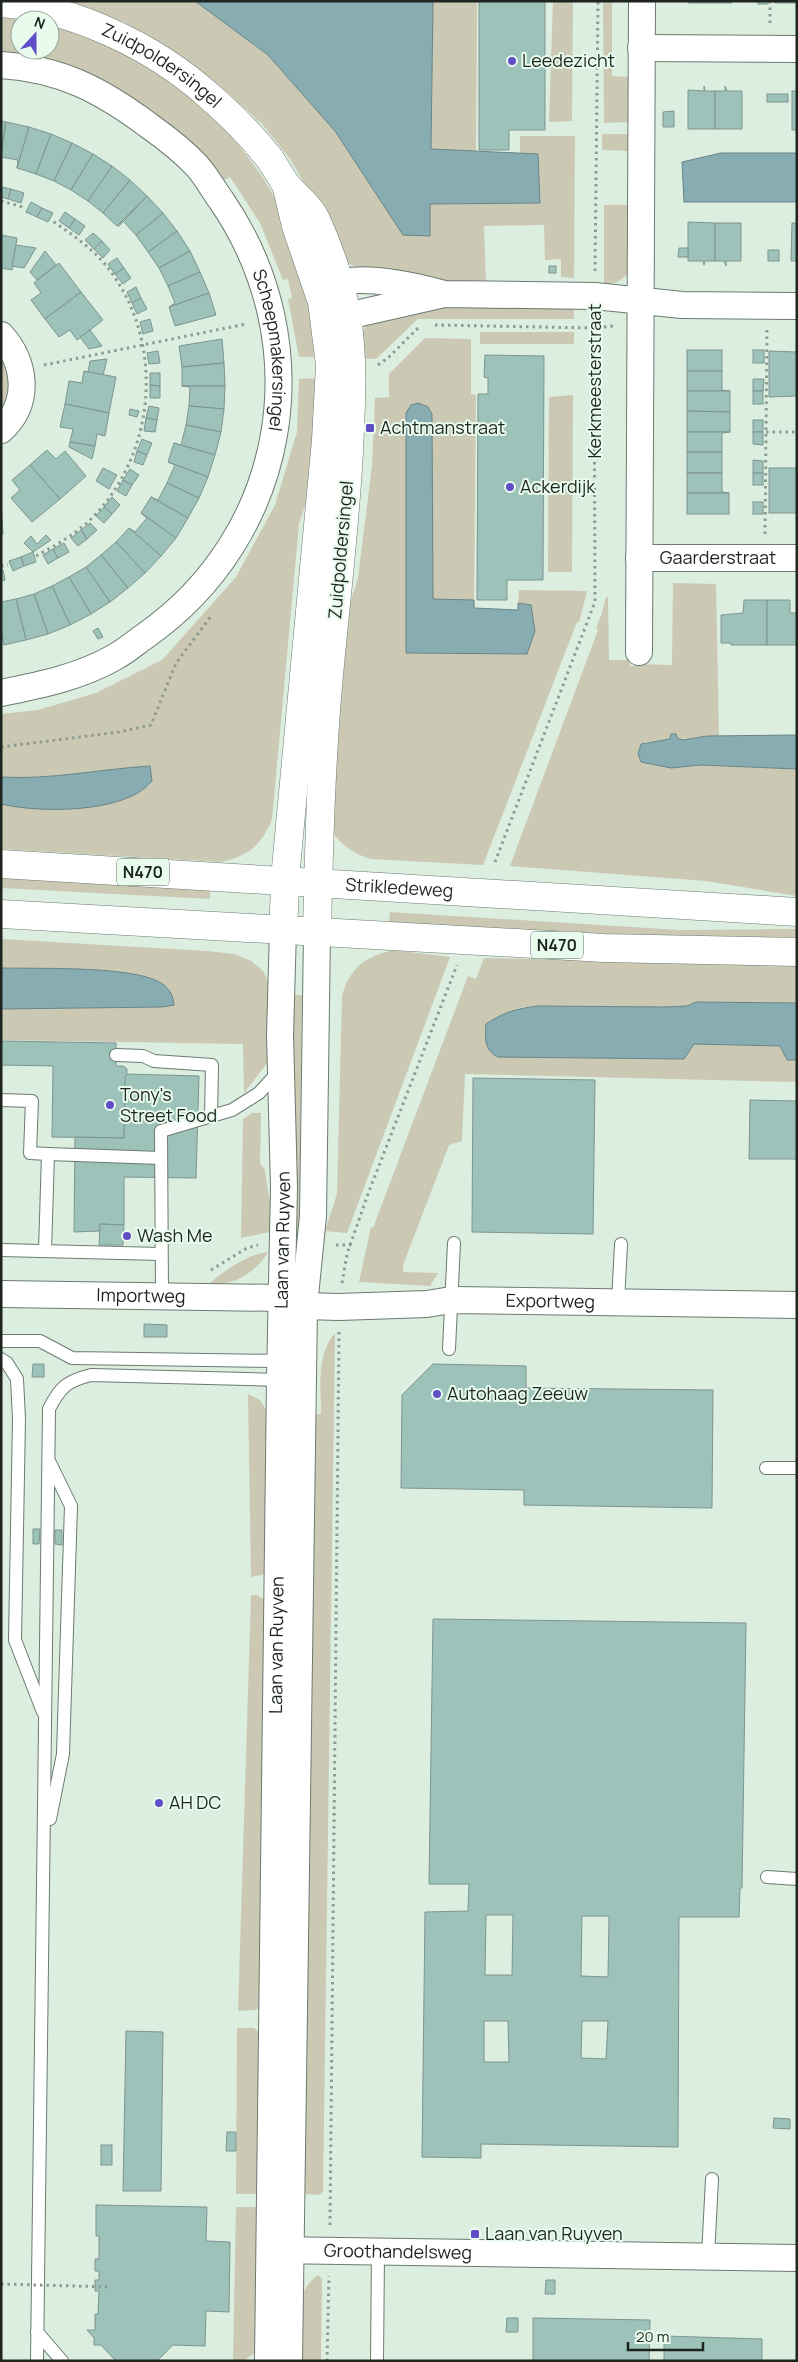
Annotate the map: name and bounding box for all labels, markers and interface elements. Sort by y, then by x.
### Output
north arrow [10,10,60,60]
text: N [32,12,48,33]
street label: Zuidpoldersingel [98,17,227,113]
place label: Leedezicht [522,48,615,72]
marker: Leedezicht [506,55,518,67]
street label: Scheepmakersingel [247,266,292,433]
street label: Kerkmeesterstraat [582,303,606,459]
place label: Achtmanstraat [380,415,505,439]
marker: Achtmanstraat [364,422,376,434]
place label: Ackerdijk [520,474,596,498]
street label: Zuidpoldersingel [322,480,358,620]
marker: Ackerdijk [504,481,516,493]
street label: Gaarderstraat [660,545,776,569]
road number: N470 [117,859,169,886]
street label: Strikledeweg [345,872,454,902]
road number: N470 [531,932,583,958]
place label: Tony's Street Food [120,1082,217,1127]
marker: Tony's Street Food [104,1099,116,1111]
street label: Laan van Ruyven [268,1171,295,1309]
place label: Wash Me [137,1223,212,1247]
marker: Wash Me [121,1230,133,1242]
street label: Importweg [96,1282,186,1308]
street label: Exportweg [505,1288,595,1313]
place label: Autohaag Zeeuw [447,1381,588,1405]
marker: Autohaag Zeeuw [431,1388,443,1400]
street label: Laan van Ruyven [263,1576,289,1714]
place label: AH DC [169,1790,221,1814]
marker: AH DC [153,1797,165,1809]
place label: Laan van Ruyven [485,2221,623,2245]
marker: Laan van Ruyven [469,2228,481,2240]
street label: Groothandelsweg [324,2238,472,2264]
scale bar [628,2320,703,2352]
text: 20 m [636,2326,669,2347]

